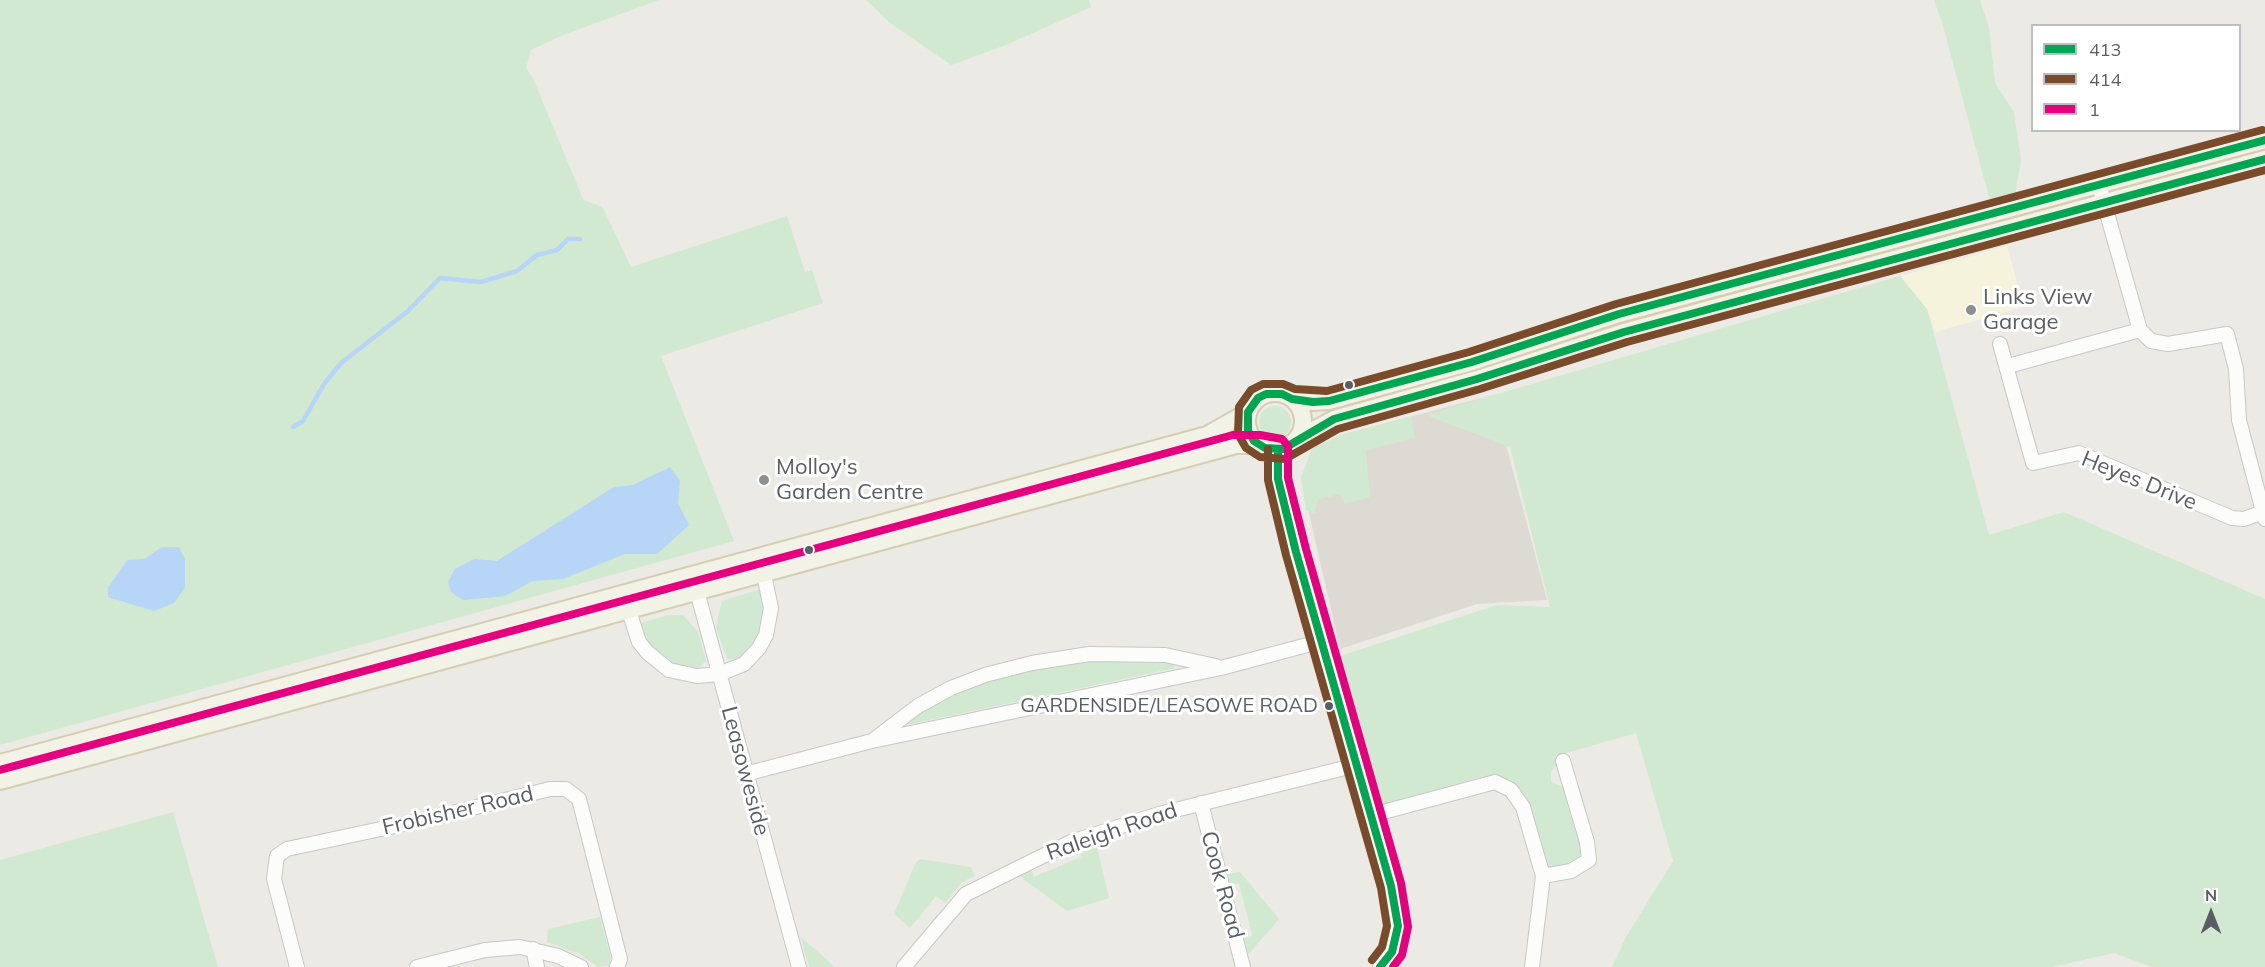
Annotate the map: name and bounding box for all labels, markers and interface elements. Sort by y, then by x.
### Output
legend [2031,24,2241,132]
text: 413 [2089,38,2121,61]
text: 414 [2089,68,2121,91]
text: 1 [2089,98,2100,121]
place label: Links View Garage [1983,284,2092,336]
marker: Links View Garage [1964,303,1978,317]
unlabelled marker [1343,379,1355,391]
street label: Heyes Drive [2078,446,2200,516]
place label: Molloy's Garden Centre [776,454,924,506]
marker: Molloy's Garden Centre [757,473,771,487]
unlabelled marker [803,544,815,556]
place label: GARDENSIDE/LEASOWE ROAD [1020,694,1318,718]
marker: GARDENSIDE/LEASOWE ROAD [1323,700,1335,712]
street label: Leasoweside [715,704,775,838]
street label: Frobisher Road [380,781,536,841]
street label: Raleigh Road [1043,797,1181,867]
street label: Cook Road [1195,828,1249,942]
north arrow [2181,883,2241,943]
text: N [2205,885,2217,905]

